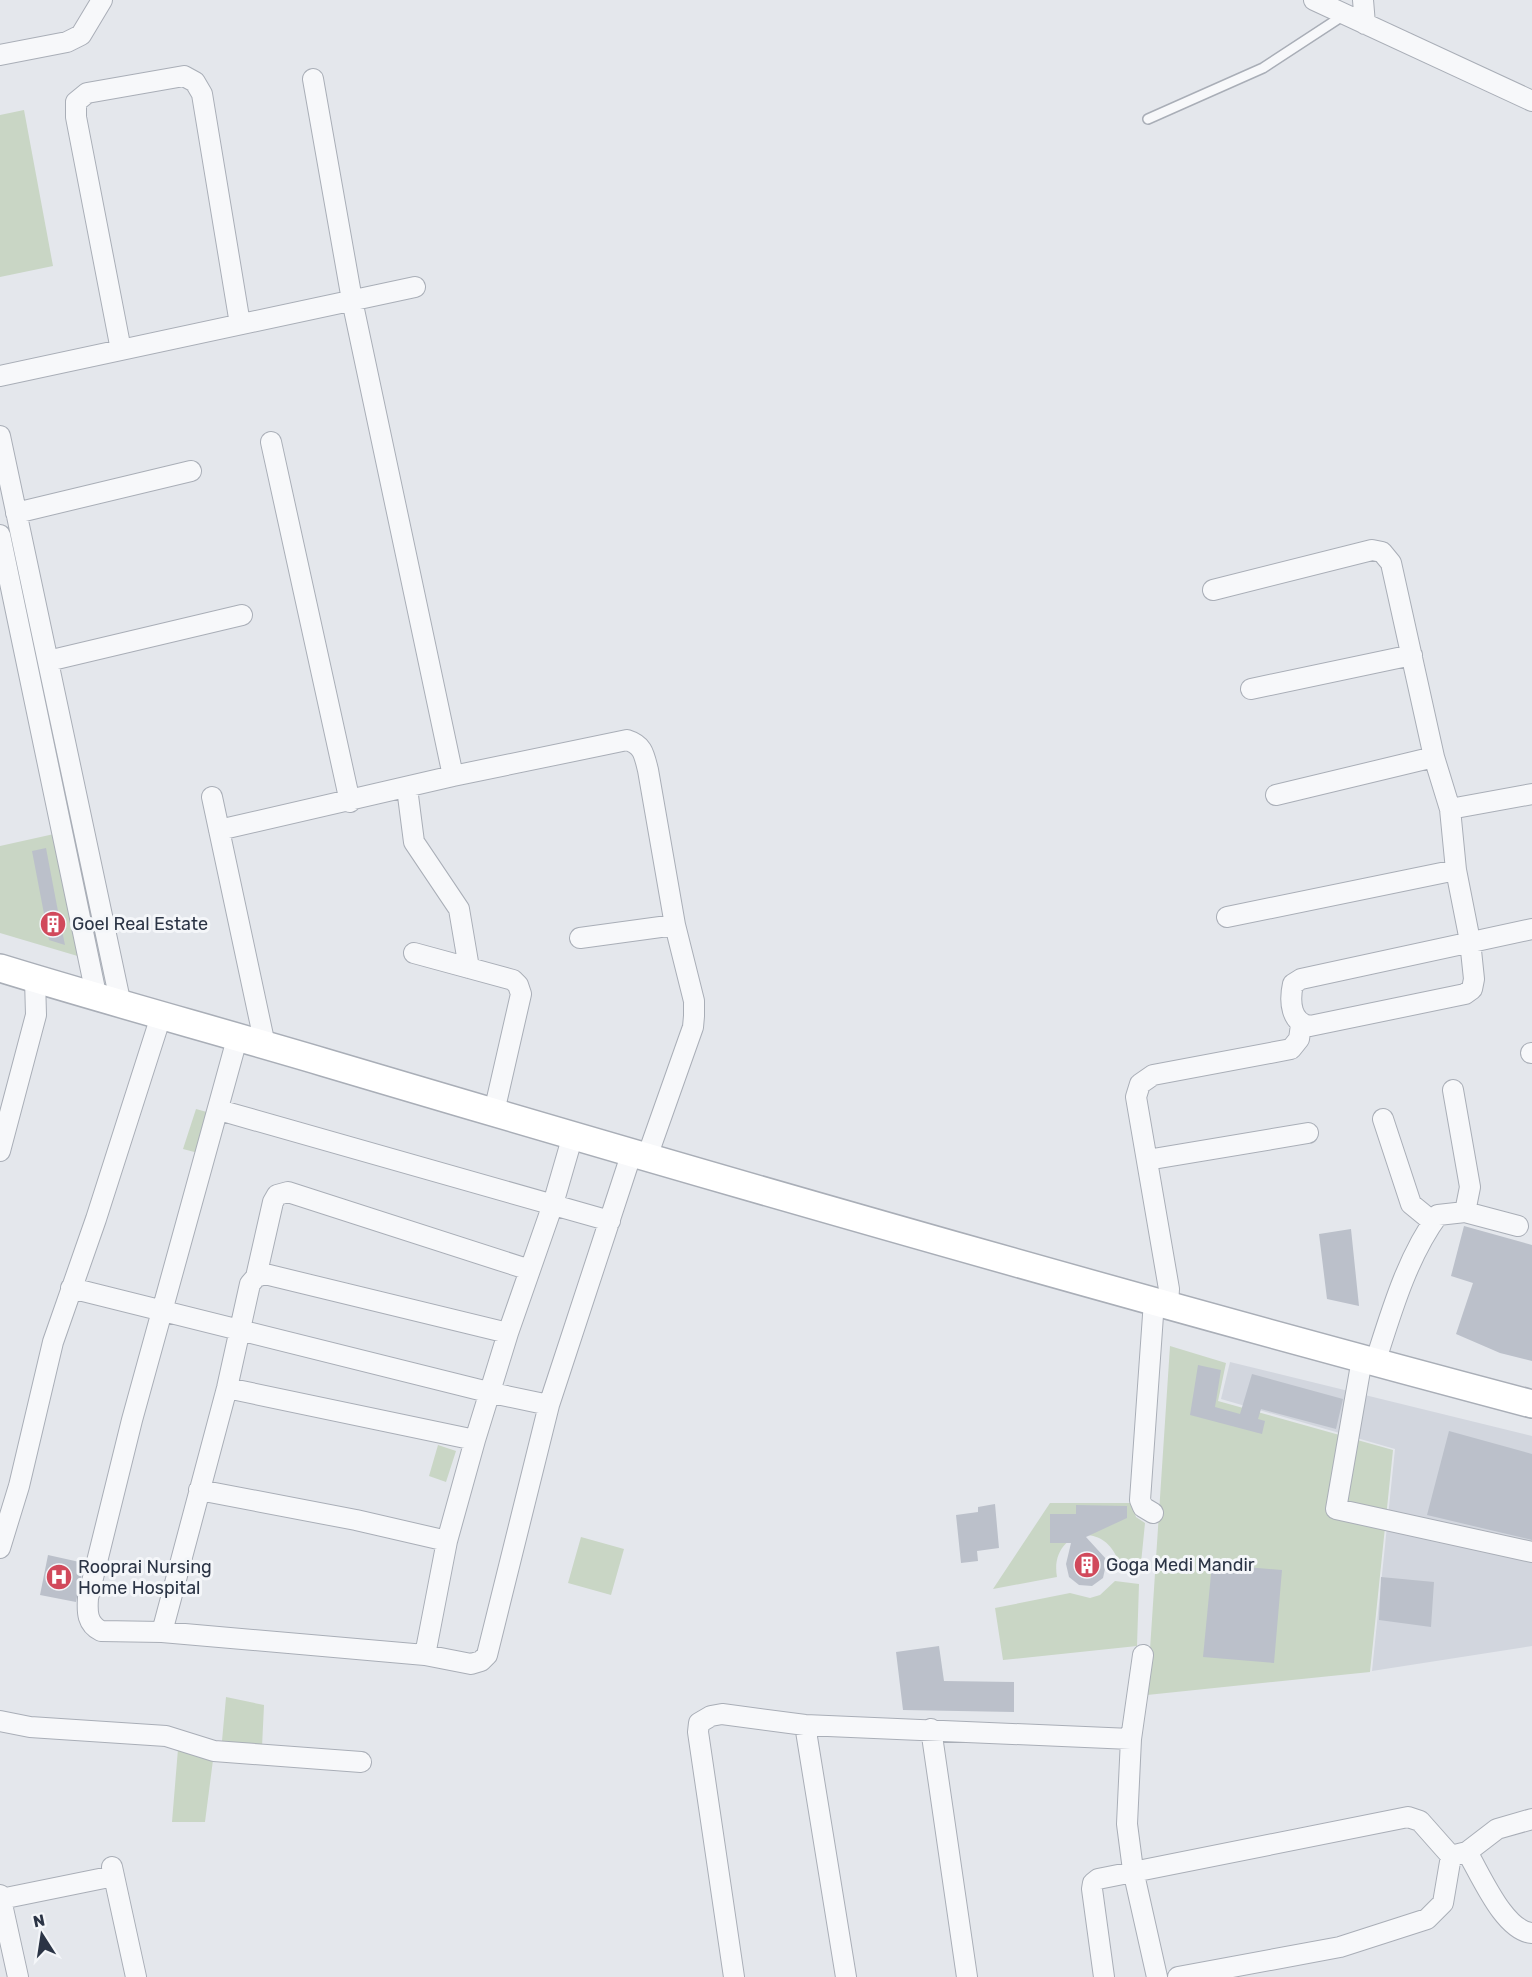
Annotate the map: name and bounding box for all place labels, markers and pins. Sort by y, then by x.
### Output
building icon: Goel Real Estate [38,909,68,939]
place label: Goel Real Estate [72,913,208,935]
building icon: Goga Medi Mandir [1072,1550,1102,1580]
place label: Goga Medi Mandir [1106,1554,1255,1576]
place label: Rooprai Nursing Home Hospital [78,1556,212,1599]
hospital icon: Rooprai Nursing Home Hospital [44,1562,74,1592]

